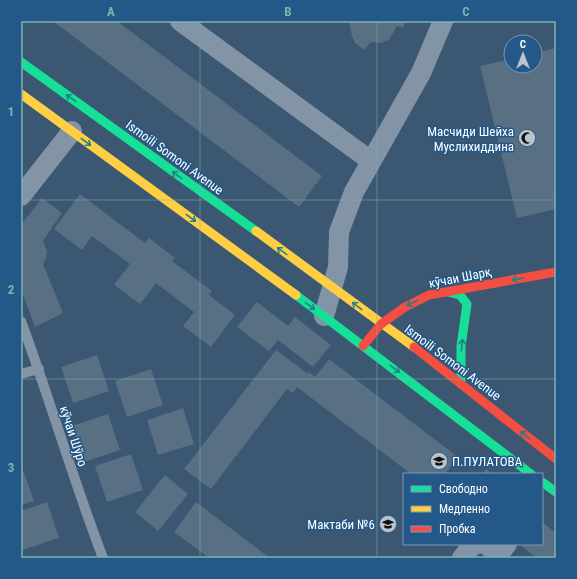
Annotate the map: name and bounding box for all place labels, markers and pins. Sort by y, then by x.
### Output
place label: Масчиди Шейха Муслихиддина [427,124,514,154]
mosque icon: Масчиди Шейха Муслихиддина [517,128,537,148]
school or university icon: П.ПУЛАТОВА [429,451,449,471]
place label: П.ПУЛАТОВА [452,454,523,469]
school or university icon: Мактаби №6 [378,514,398,534]
place label: Мактаби №6 [307,517,375,532]

